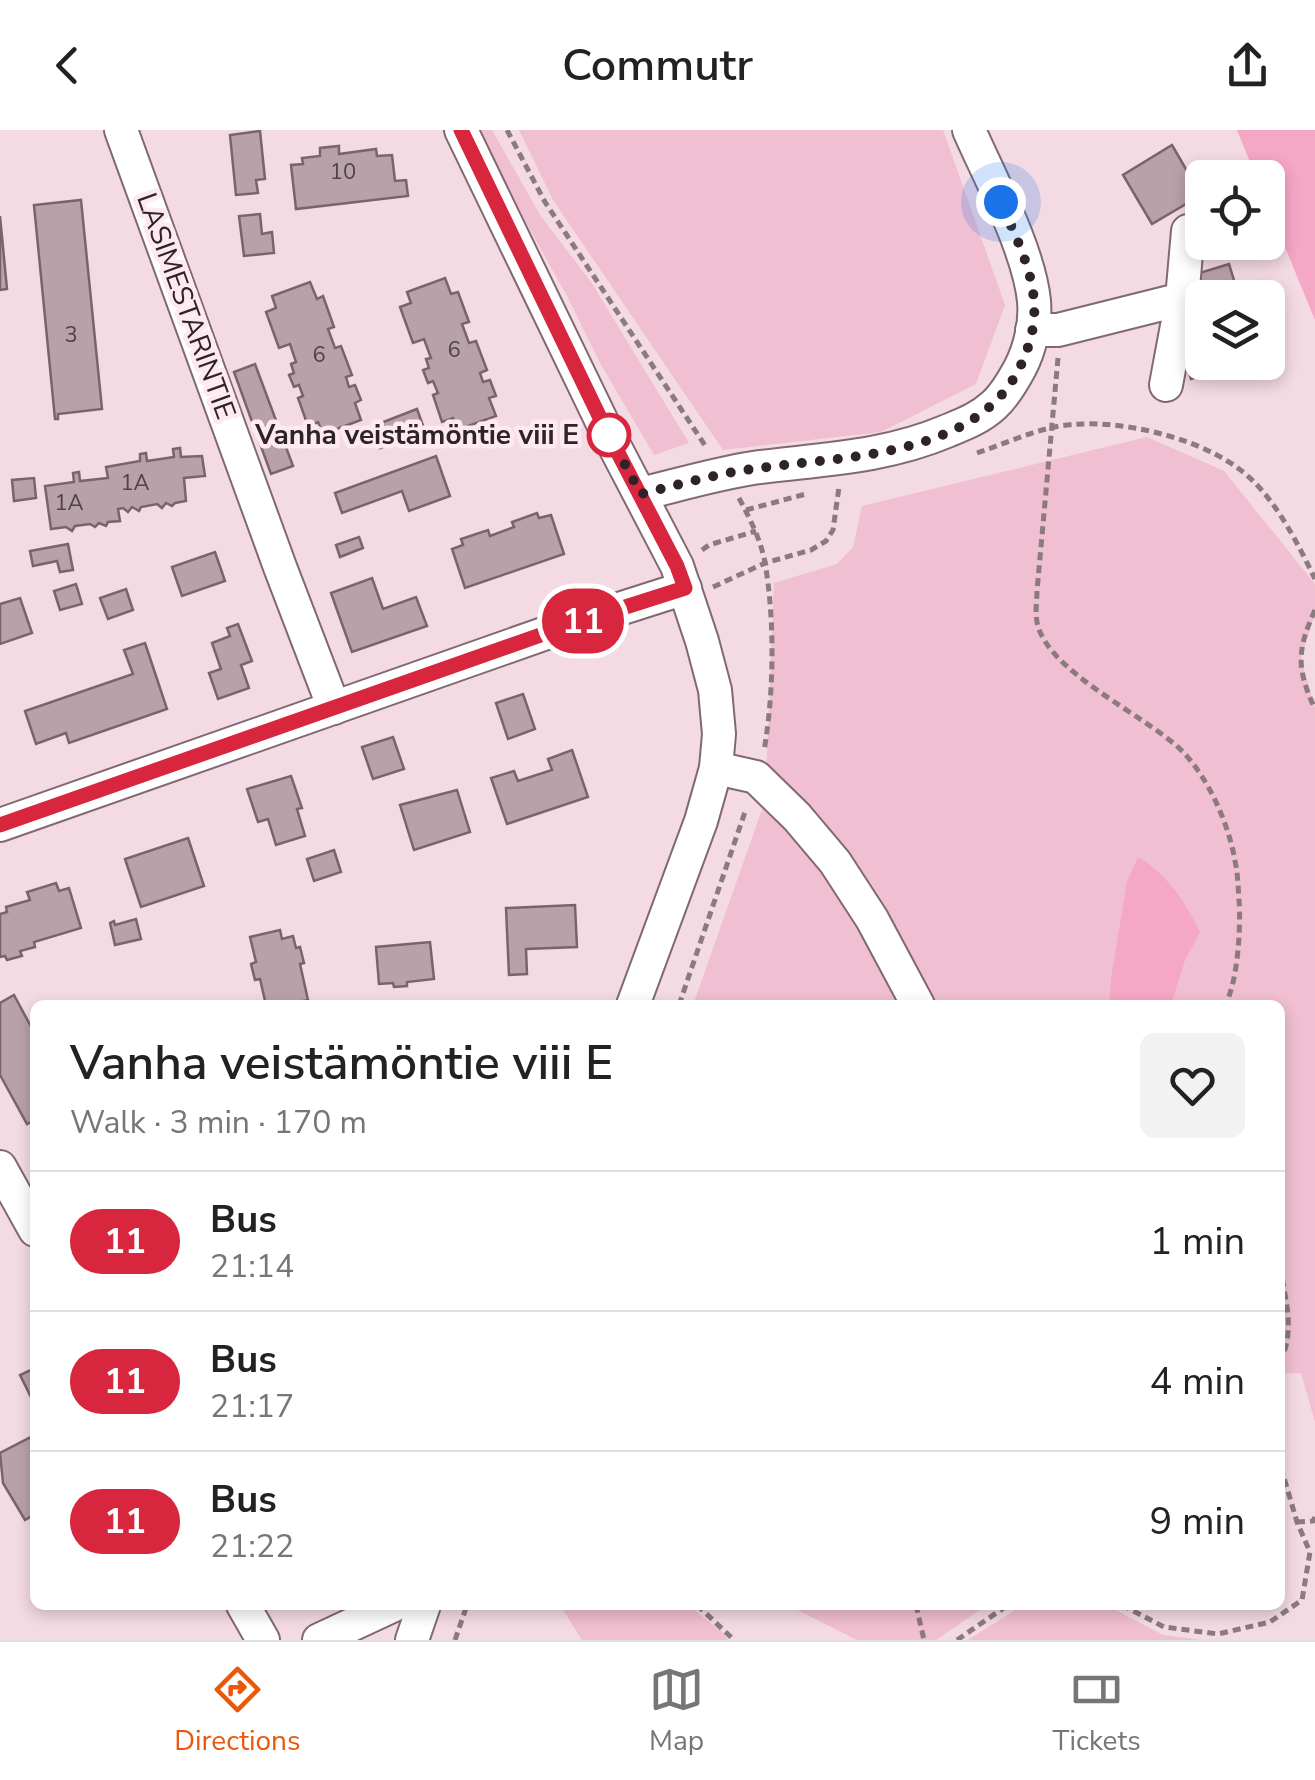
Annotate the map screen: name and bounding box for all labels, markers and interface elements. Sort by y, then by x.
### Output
text: Commutr [562,35,753,96]
icon: back [40,38,95,93]
icon: share [1220,38,1275,93]
house number: 10 [330,157,356,187]
map controls [1185,160,1285,380]
button: locate [1185,160,1285,260]
your location [976,177,1026,227]
street label: LASIMESTARINTIE [127,188,245,424]
button: layers [1185,280,1285,380]
house number: 3 [64,320,78,350]
house number: 6 [447,335,461,365]
house number: 6 [312,340,326,370]
marker: Vanha veistämöntie viii E [588,414,630,456]
place label: Vanha veistämöntie viii E [254,416,579,454]
house number: 1A [120,468,150,498]
house number: 1A [54,488,84,518]
line badge: 11 [538,588,628,654]
text: 11 [562,598,604,645]
text: Vanha veistämöntie viii E [70,1030,613,1096]
button: heart [1140,1033,1245,1138]
text: Walk · 3 min · 170 m [70,1101,367,1144]
text: Bus [210,1194,277,1245]
text: 1 min [1150,1216,1245,1267]
text: 11 [104,1218,146,1265]
text: 21:14 [210,1245,294,1288]
text: Bus [210,1334,277,1385]
text: 4 min [1150,1356,1245,1407]
text: 11 [104,1358,146,1405]
text: 21:17 [210,1385,294,1428]
text: Bus [210,1474,277,1525]
text: 9 min [1150,1496,1245,1547]
text: 11 [104,1498,146,1545]
text: 21:22 [210,1525,294,1568]
tab: Directions [174,1662,300,1760]
tab: Map [649,1662,704,1760]
tab: Tickets [1053,1662,1141,1760]

